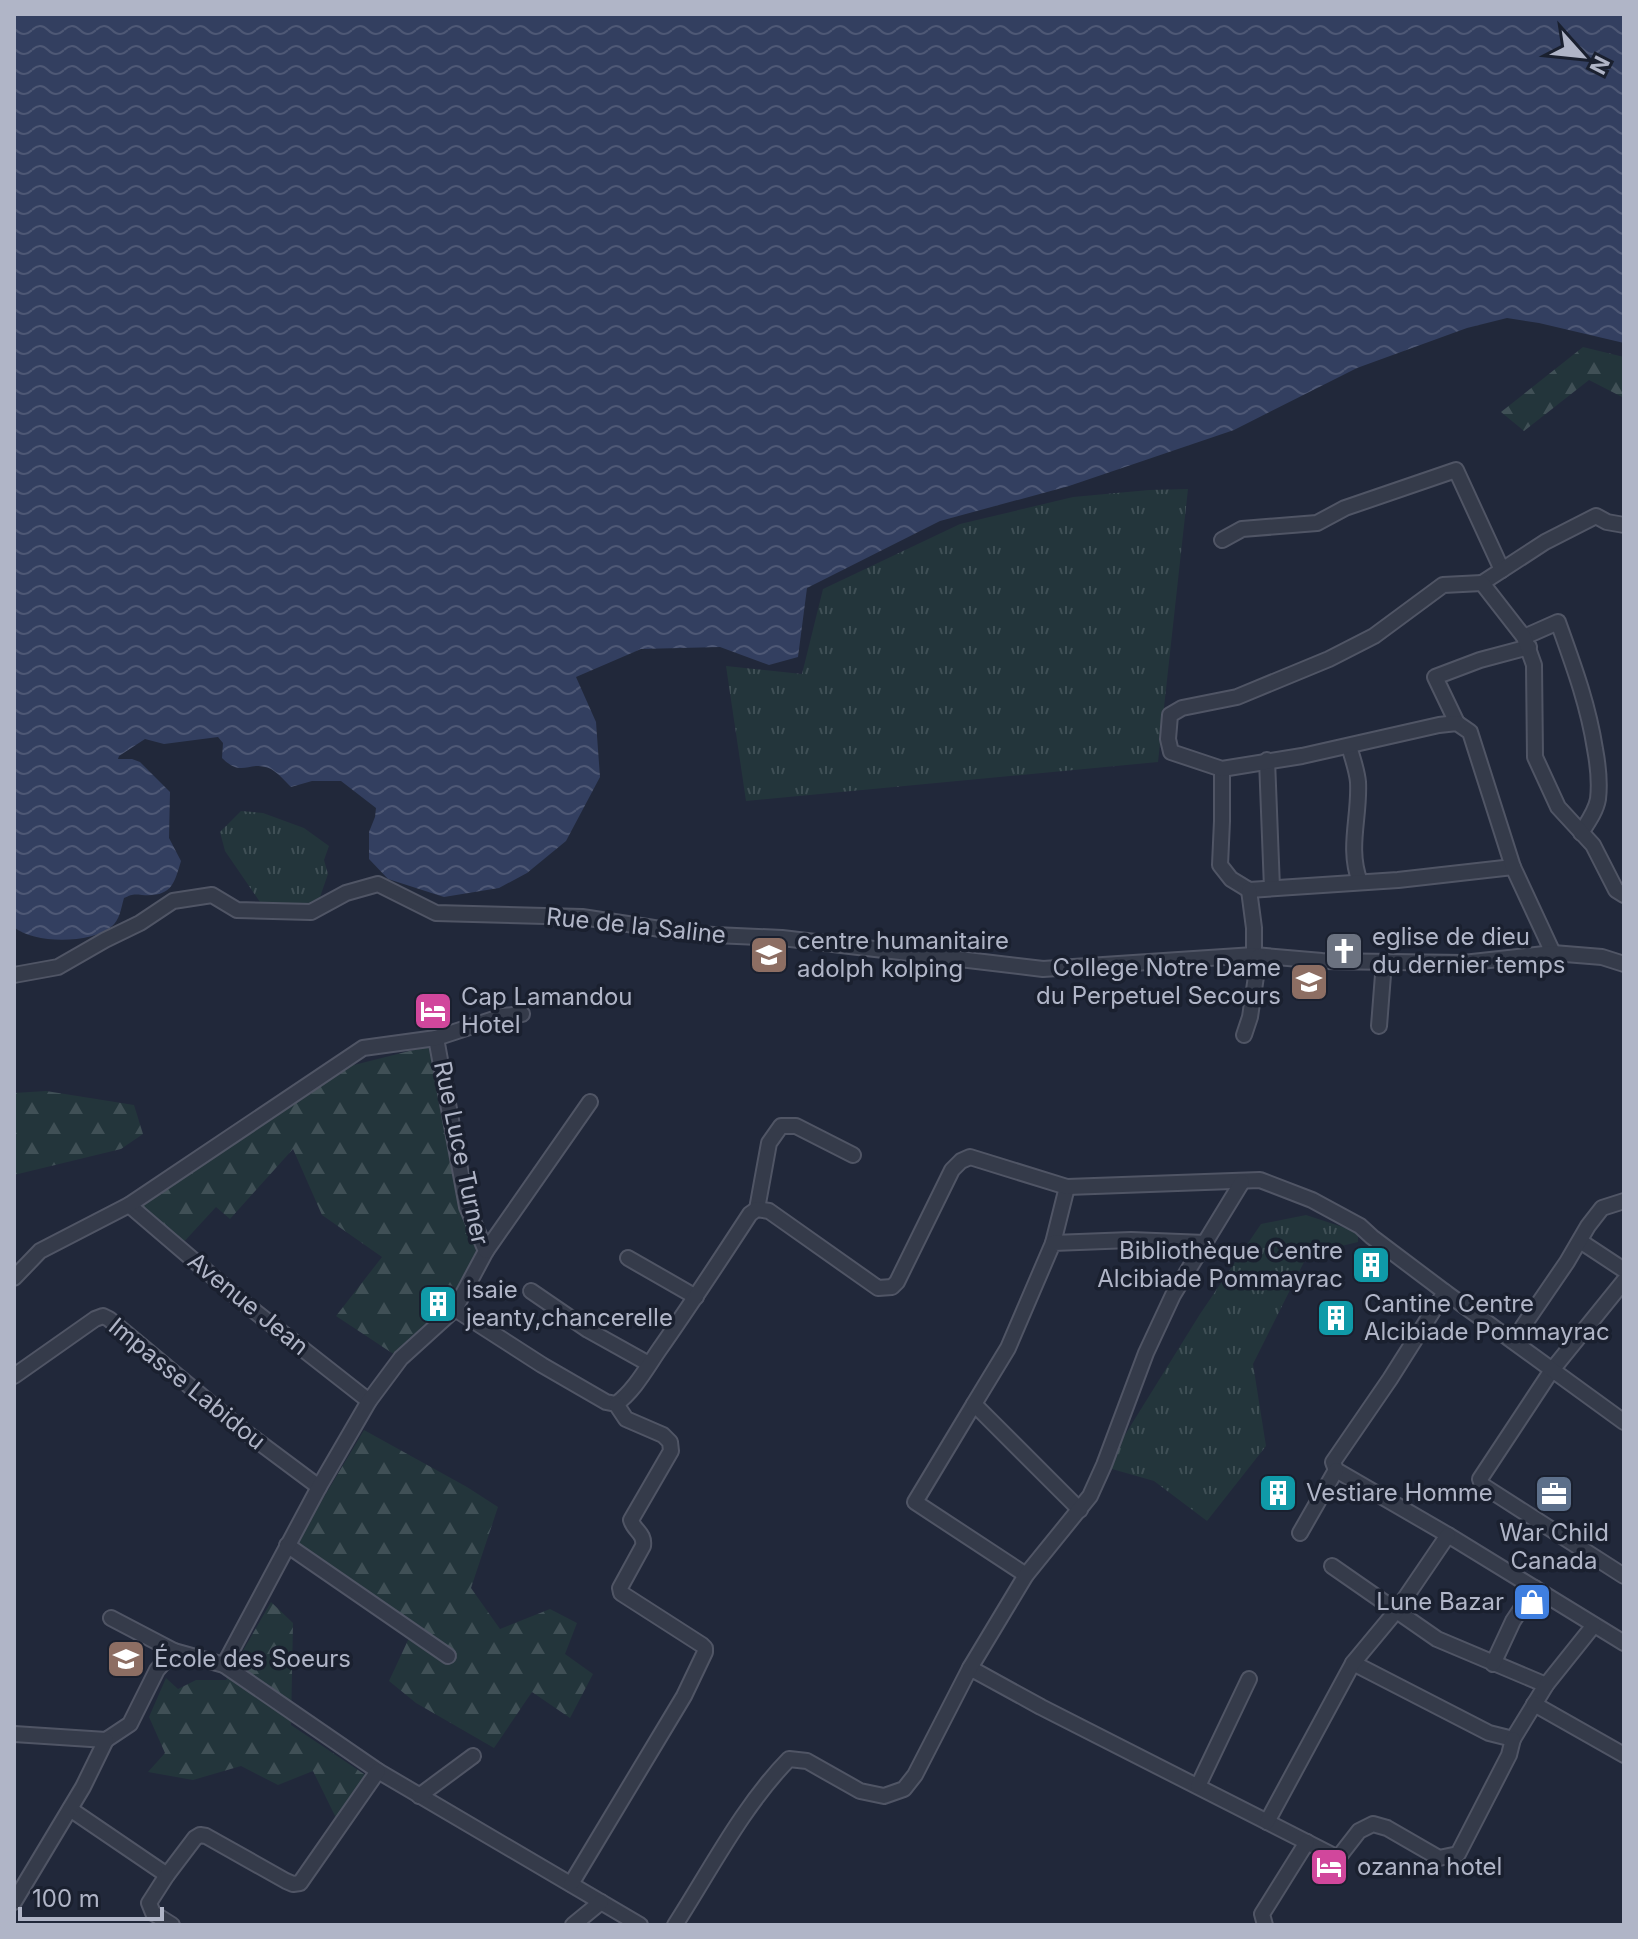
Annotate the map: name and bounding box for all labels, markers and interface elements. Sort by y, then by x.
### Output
north arrow [1542,16,1622,96]
text: N [1584,52,1615,78]
street label: Rue de la Saline [545,902,727,949]
place label: eglise de dieu du dernier temps [1372,922,1566,979]
place label: centre humanitaire adolph kolping [797,926,1009,983]
church icon: eglise de dieu du dernier temps [1323,930,1365,972]
school or university icon: centre humanitaire adolph kolping [748,934,790,976]
place label: College Notre Dame du Perpetuel Secours [1036,953,1281,1010]
school or university icon: College Notre Dame du Perpetuel Secours [1288,961,1330,1003]
place label: Cap Lamandou Hotel [461,982,632,1039]
hotel icon: Cap Lamandou Hotel [412,990,454,1032]
street label: Rue Luce Turner [428,1058,495,1247]
place label: Bibliothèque Centre Alcibiade Pommayrac [1097,1236,1343,1293]
building icon: Bibliothèque Centre Alcibiade Pommayrac [1350,1244,1392,1286]
street label: Avenue Jean [182,1246,314,1361]
place label: isaie jeanty,chancerelle [465,1275,673,1332]
building icon: isaie jeanty,chancerelle [417,1283,459,1325]
place label: Cantine Centre Alcibiade Pommayrac [1364,1289,1610,1346]
building icon: Cantine Centre Alcibiade Pommayrac [1315,1297,1357,1339]
street label: Impasse Labidou [103,1312,271,1456]
building icon: Vestiare Homme [1257,1472,1299,1514]
office icon: War Child Canada [1533,1473,1575,1515]
place label: Vestiare Homme [1306,1478,1493,1507]
place label: War Child Canada [1499,1518,1609,1575]
shop icon: Lune Bazar [1511,1581,1553,1623]
place label: Lune Bazar [1376,1587,1504,1616]
school or university icon: École des Soeurs [105,1638,147,1680]
place label: École des Soeurs [154,1643,351,1673]
hotel icon: ozanna hotel [1308,1846,1350,1888]
place label: ozanna hotel [1357,1852,1502,1881]
scale bar [20,1871,162,1921]
text: 100 m [32,1884,100,1913]

